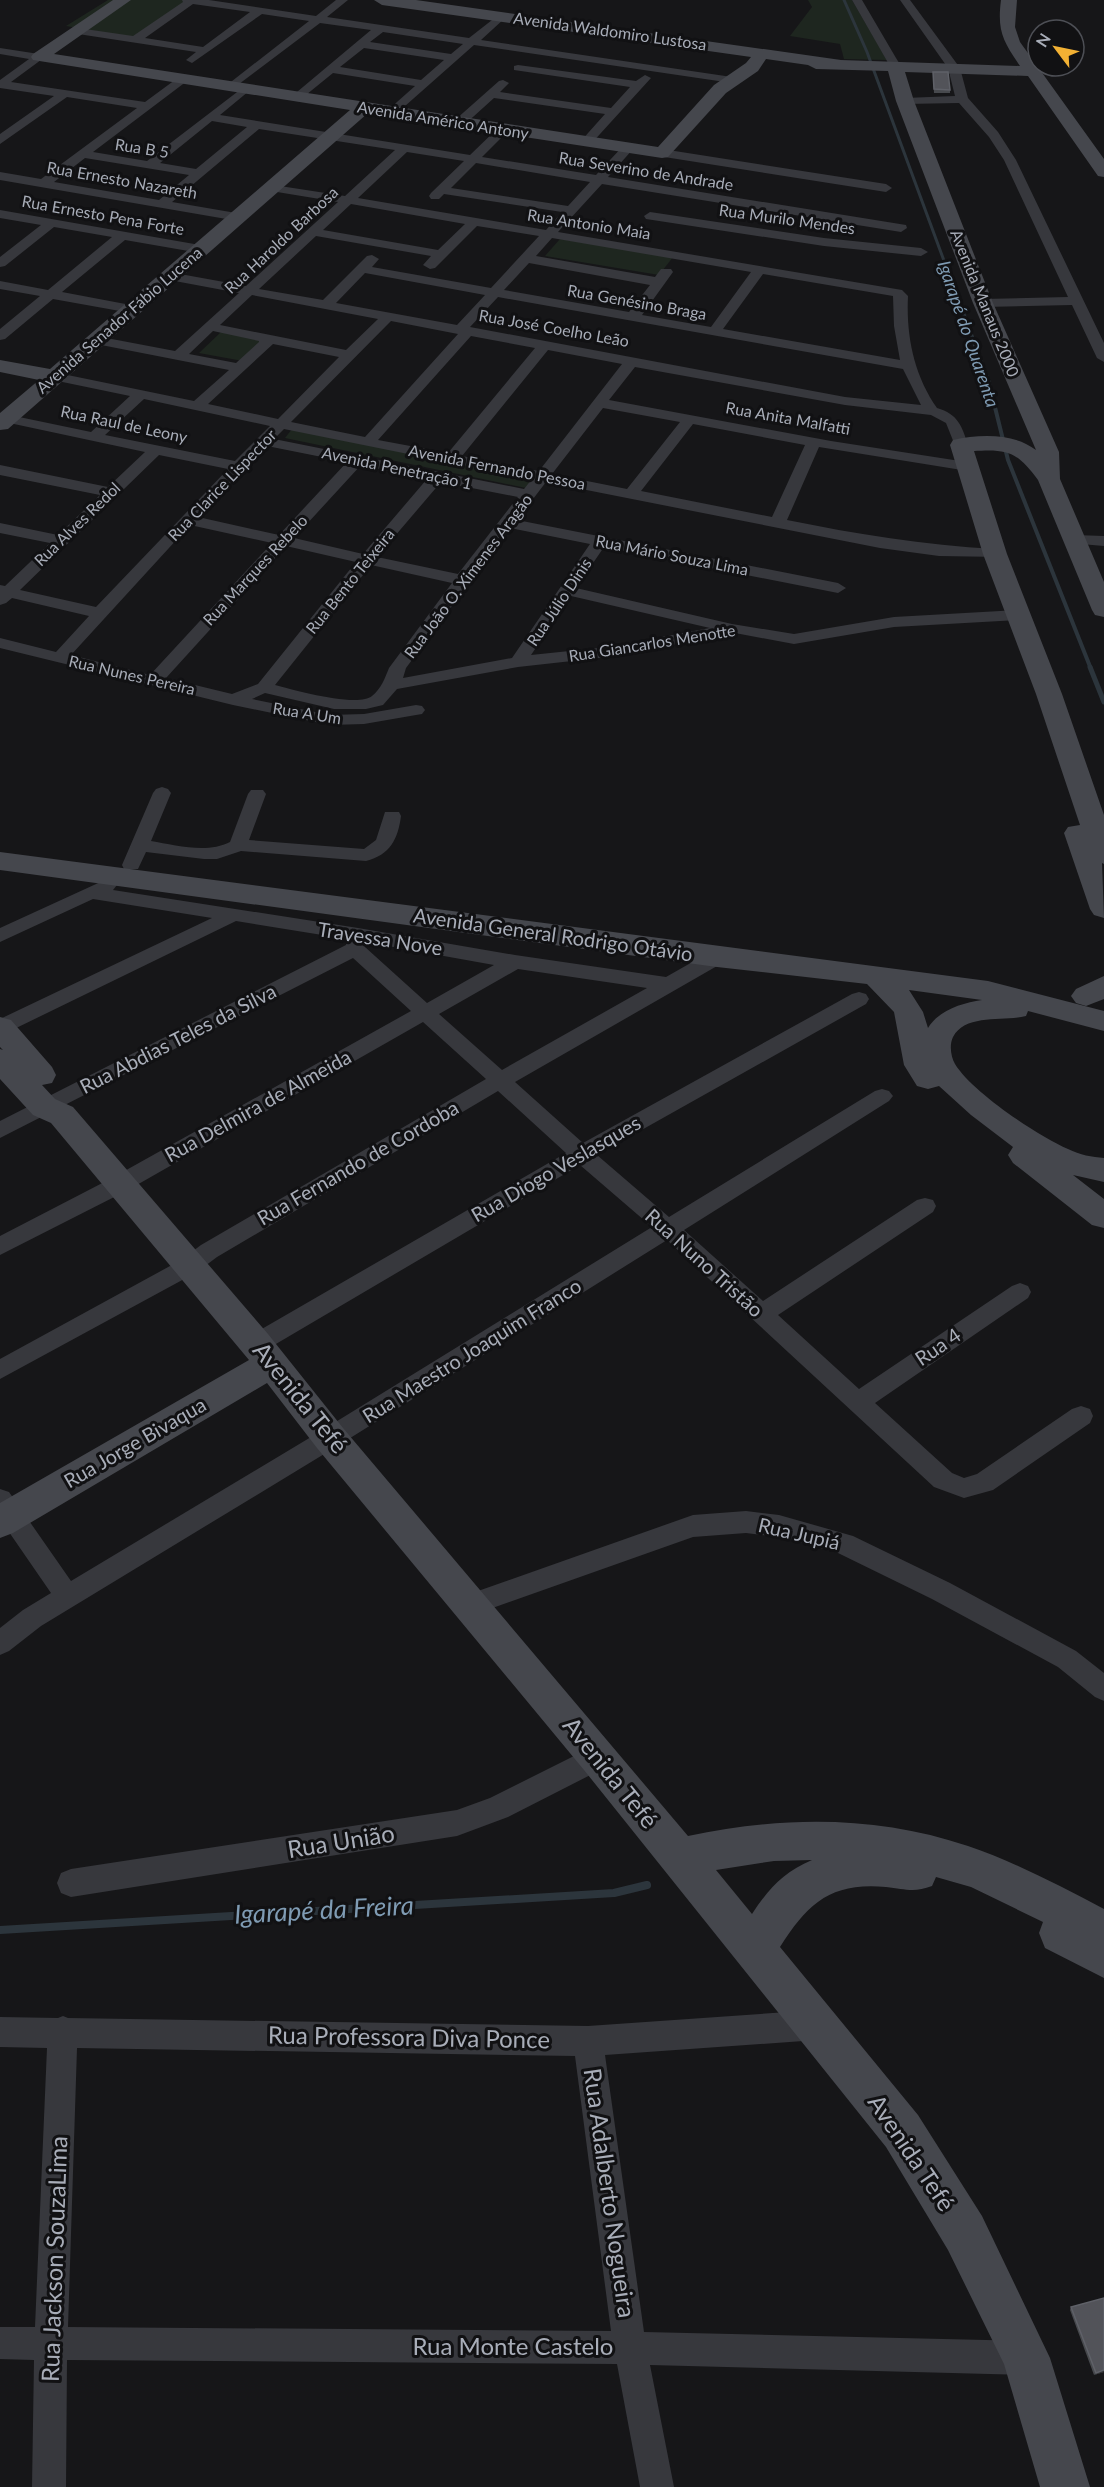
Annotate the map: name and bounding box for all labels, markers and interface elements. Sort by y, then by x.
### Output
street label: Avenida Waldomiro Lustosa [512,8,708,53]
north arrow [1026,18,1086,78]
text: N [1032,30,1054,50]
street label: Avenida Américo Antony [356,97,531,143]
street label: Rua B 5 [114,134,170,161]
street label: Rua Severino de Andrade [557,147,735,194]
street label: Rua Ernesto Nazareth [45,157,199,202]
street label: Rua Haroldo Barbosa [220,182,341,297]
street label: Rua Ernesto Pena Forte [20,191,186,238]
street label: Rua Murilo Mendes [718,200,856,237]
street label: Rua Antonio Maia [526,204,652,243]
street label: Avenida Manaus 2000 [947,226,1024,379]
street label: Avenida Senador Fábio Lucena [32,242,205,397]
water label: Igarapé do Quarenta [934,257,1004,410]
street label: Rua Genésino Braga [566,280,708,323]
street label: Rua José Coelho Leão [477,305,631,350]
street label: Rua Anita Malfatti [724,397,852,438]
street label: Rua Raul de Leony [59,401,190,446]
street label: Rua Clarice Lispector [164,425,280,544]
street label: Avenida Fernando Pessoa [407,440,587,493]
street label: Avenida Penetração 1 [320,442,474,493]
street label: Rua Alves Redol [30,478,124,569]
street label: Rua João O. Ximenes Aragão [400,490,536,662]
street label: Rua Marques Rebelo [198,510,311,629]
street label: Rua Bento Teixeira [301,524,398,637]
street label: Rua Mário Souza Lima [594,530,750,579]
street label: Rua Júlio Dinis [522,554,595,649]
street label: Rua Giancarlos Menotte [567,620,737,665]
street label: Rua Nunes Pereira [67,651,197,698]
street label: Rua A Um [271,698,343,727]
street label: Avenida General Rodrigo Otávio [412,903,694,966]
street label: Travessa Nove [316,916,444,960]
street label: Rua Abdias Teles da Silva [75,978,280,1098]
street label: Rua Delmira de Almeida [160,1044,355,1166]
street label: Rua Fernando de Cordoba [253,1095,462,1230]
street label: Rua Diogo Veslasques [467,1110,644,1226]
street label: Rua Nuno Tristão [641,1203,769,1321]
street label: Rua Maestro Joaquim Franco [358,1273,585,1427]
street label: Rua 4 [910,1322,965,1370]
street label: Avenida Tefé [248,1336,355,1458]
street label: Rua Jorge Bivaqua [59,1392,210,1493]
street label: Rua Jupiá [756,1512,842,1554]
street label: Avenida Tefé [558,1711,665,1833]
street label: Rua União [285,1818,396,1863]
water label: Igarapé da Freira [233,1888,415,1930]
street label: Rua Professora Diva Ponce [268,2020,550,2053]
street label: Rua Adalberto Nogueira [579,2066,642,2319]
street label: Avenida Tefé [863,2088,962,2216]
street label: Rua Jackson SouzaLima [35,2135,72,2383]
street label: Rua Monte Castelo [413,2331,613,2360]

